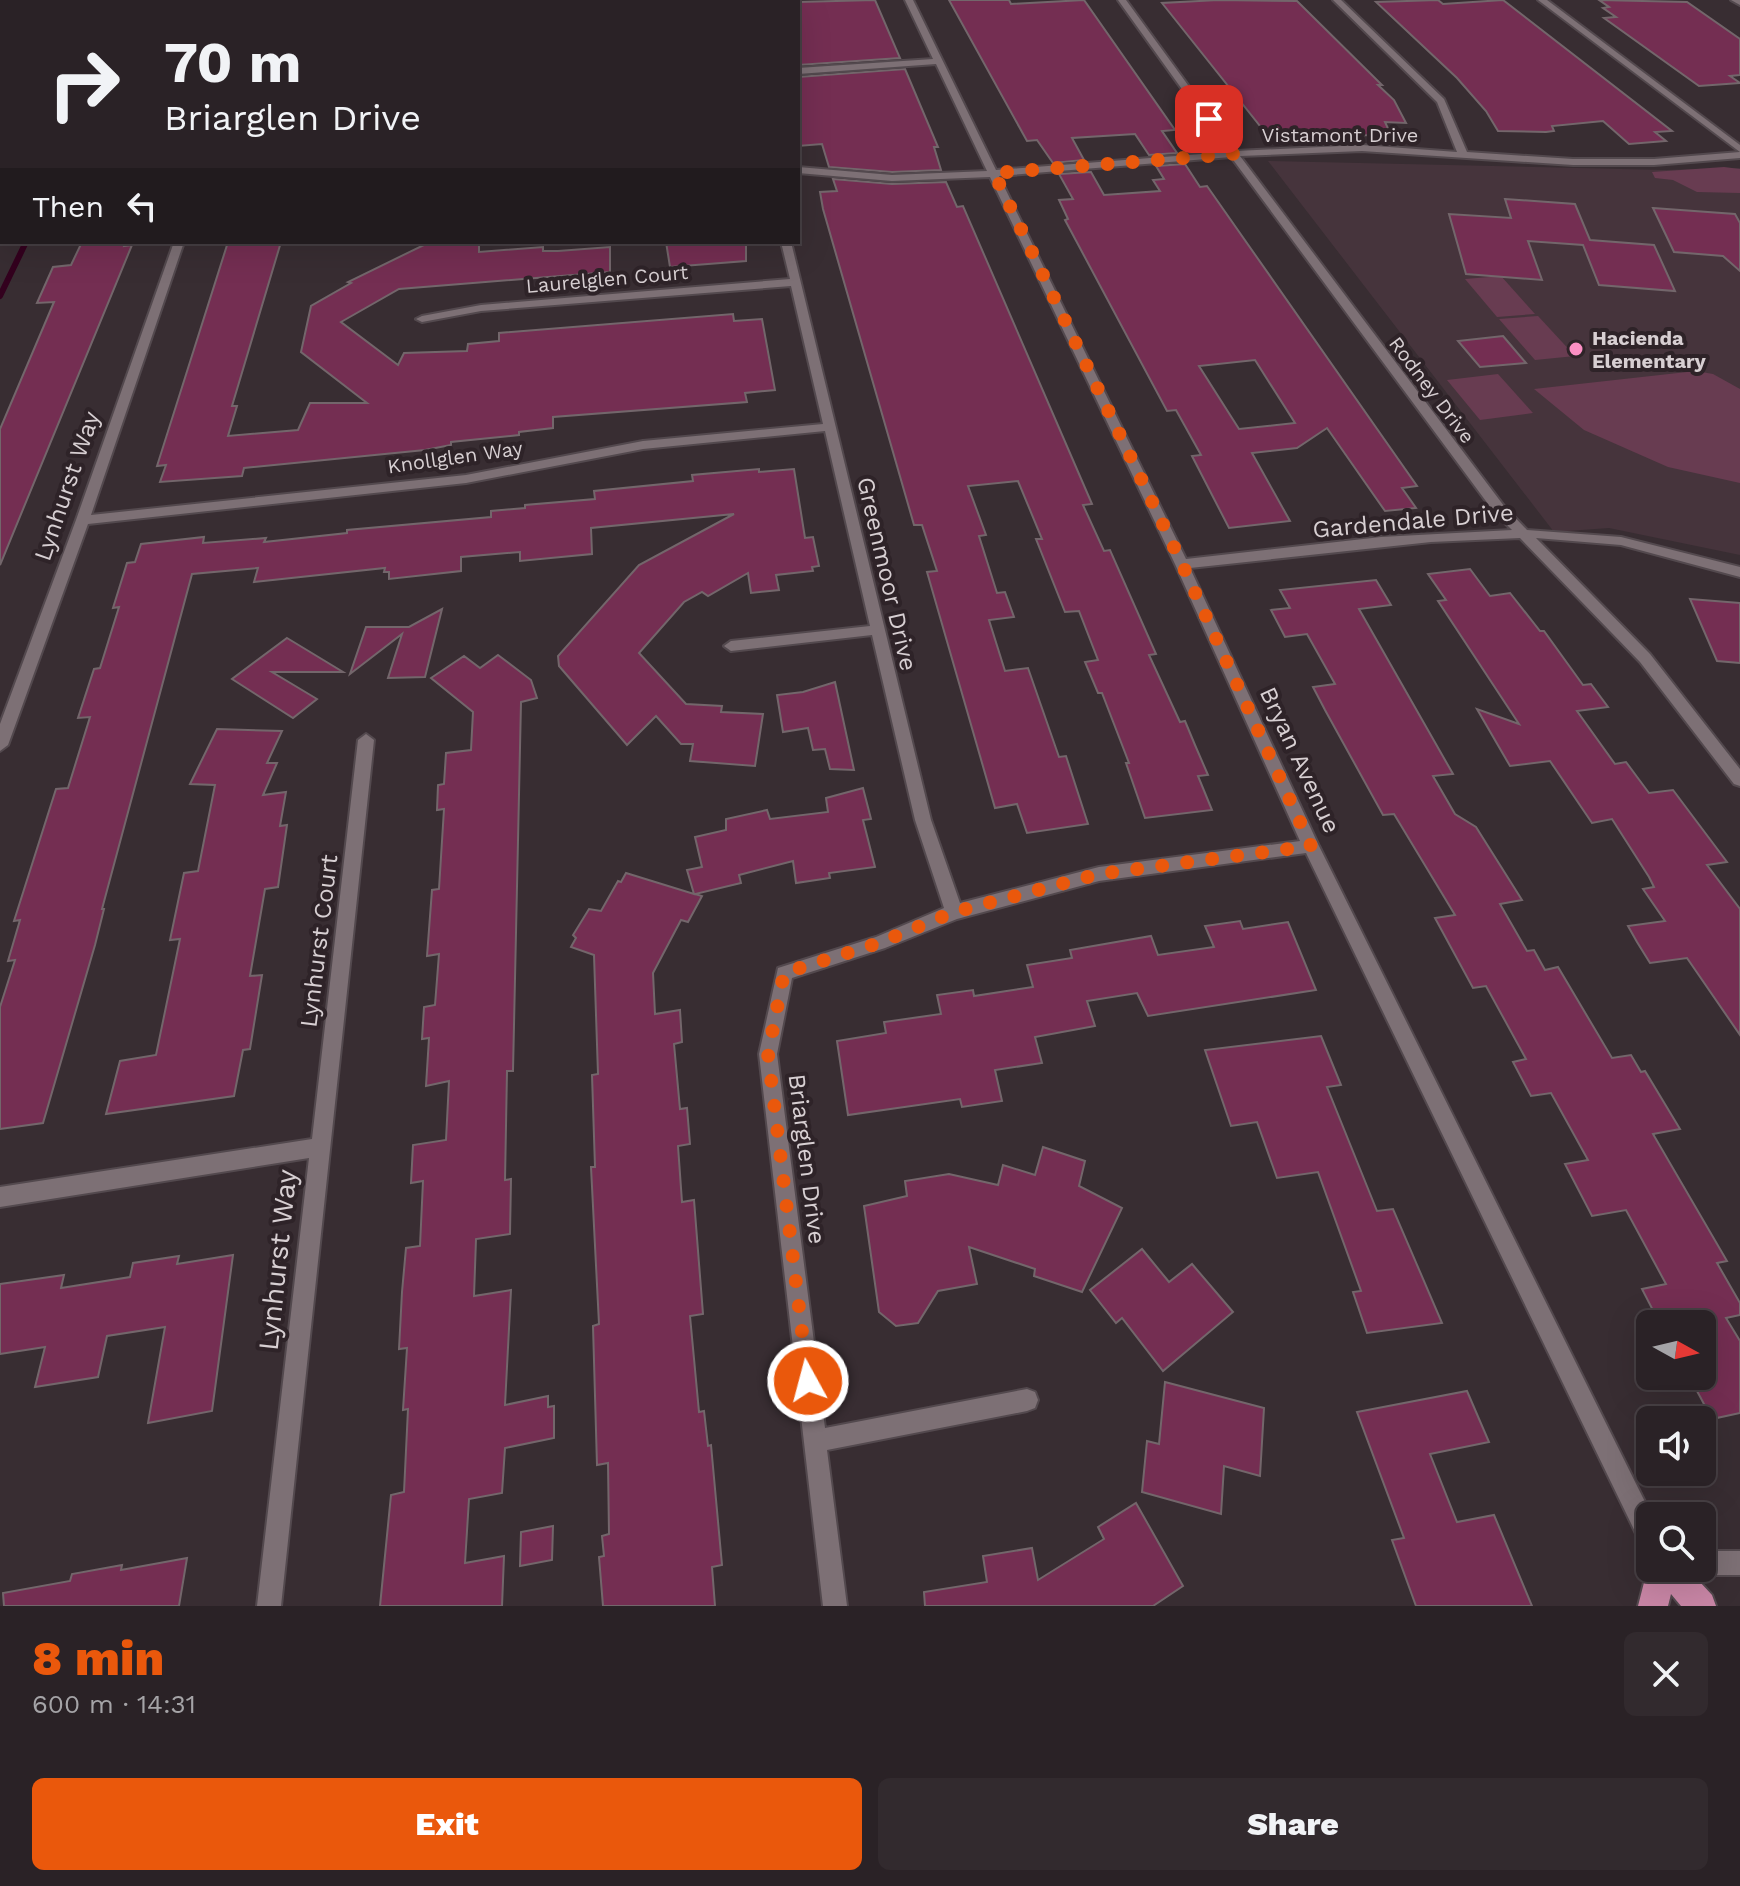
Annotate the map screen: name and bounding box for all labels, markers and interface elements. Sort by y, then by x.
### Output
text: 70 m [164,30,301,96]
icon: right [32,32,136,136]
pin [1175,85,1243,153]
text: Briarglen Drive [164,97,421,139]
icon: arrive [1187,97,1231,141]
street label: Vistamont Drive [1262,123,1418,147]
icon: left [120,184,164,228]
text: Then [32,189,104,224]
street label: Laurelglen Court [525,260,690,298]
place label: Hacienda Elementary [1592,326,1707,373]
street label: Rodney Drive [1384,332,1480,448]
marker: Hacienda Elementary [1567,340,1585,358]
street label: Lynhurst Way [28,407,106,564]
street label: Knollglen Way [386,436,525,478]
street label: Greenmoor Drive [851,474,923,674]
street label: Gardendale Drive [1311,498,1515,544]
street label: Bryan Avenue [1254,682,1346,838]
street label: Lynhurst Court [294,853,344,1029]
street label: Briarglen Drive [783,1072,831,1246]
street label: Lynhurst Way [252,1167,303,1352]
north arrow [1636,1310,1716,1390]
map controls [1636,1310,1716,1582]
position arrow [766,1339,850,1423]
button: sound [1636,1406,1716,1486]
button: search [1636,1502,1716,1582]
text: 8 min [32,1630,164,1687]
button: close [1624,1632,1708,1716]
text: 600 m · 14:31 [32,1689,196,1719]
button: Exit [32,1778,862,1870]
button: Share [878,1778,1708,1870]

